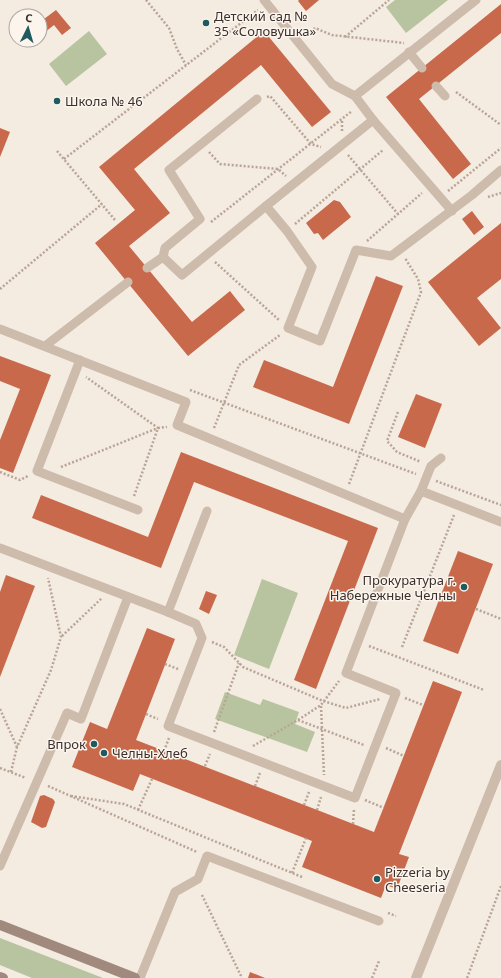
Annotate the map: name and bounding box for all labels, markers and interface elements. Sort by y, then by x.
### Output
place label: Детский сад № 35 «Соловушка» [214,7,317,40]
north arrow [8,8,48,48]
text: С [25,10,33,25]
marker: Детский сад № 35 «Соловушка» [201,18,211,28]
place label: Школа № 46 [65,92,143,110]
marker: Школа № 46 [52,96,62,106]
place label: Прокуратура г. Набережные Челны [330,571,456,604]
marker: Прокуратура г. Набережные Челны [459,582,469,592]
place label: Впрок [47,735,86,753]
marker: Впрок [89,739,99,749]
place label: Челны-Хлеб [112,744,188,762]
marker: Челны-Хлеб [99,748,109,758]
place label: Pizzeria by Cheeseria [385,863,450,896]
marker: Pizzeria by Cheeseria [372,874,382,884]

